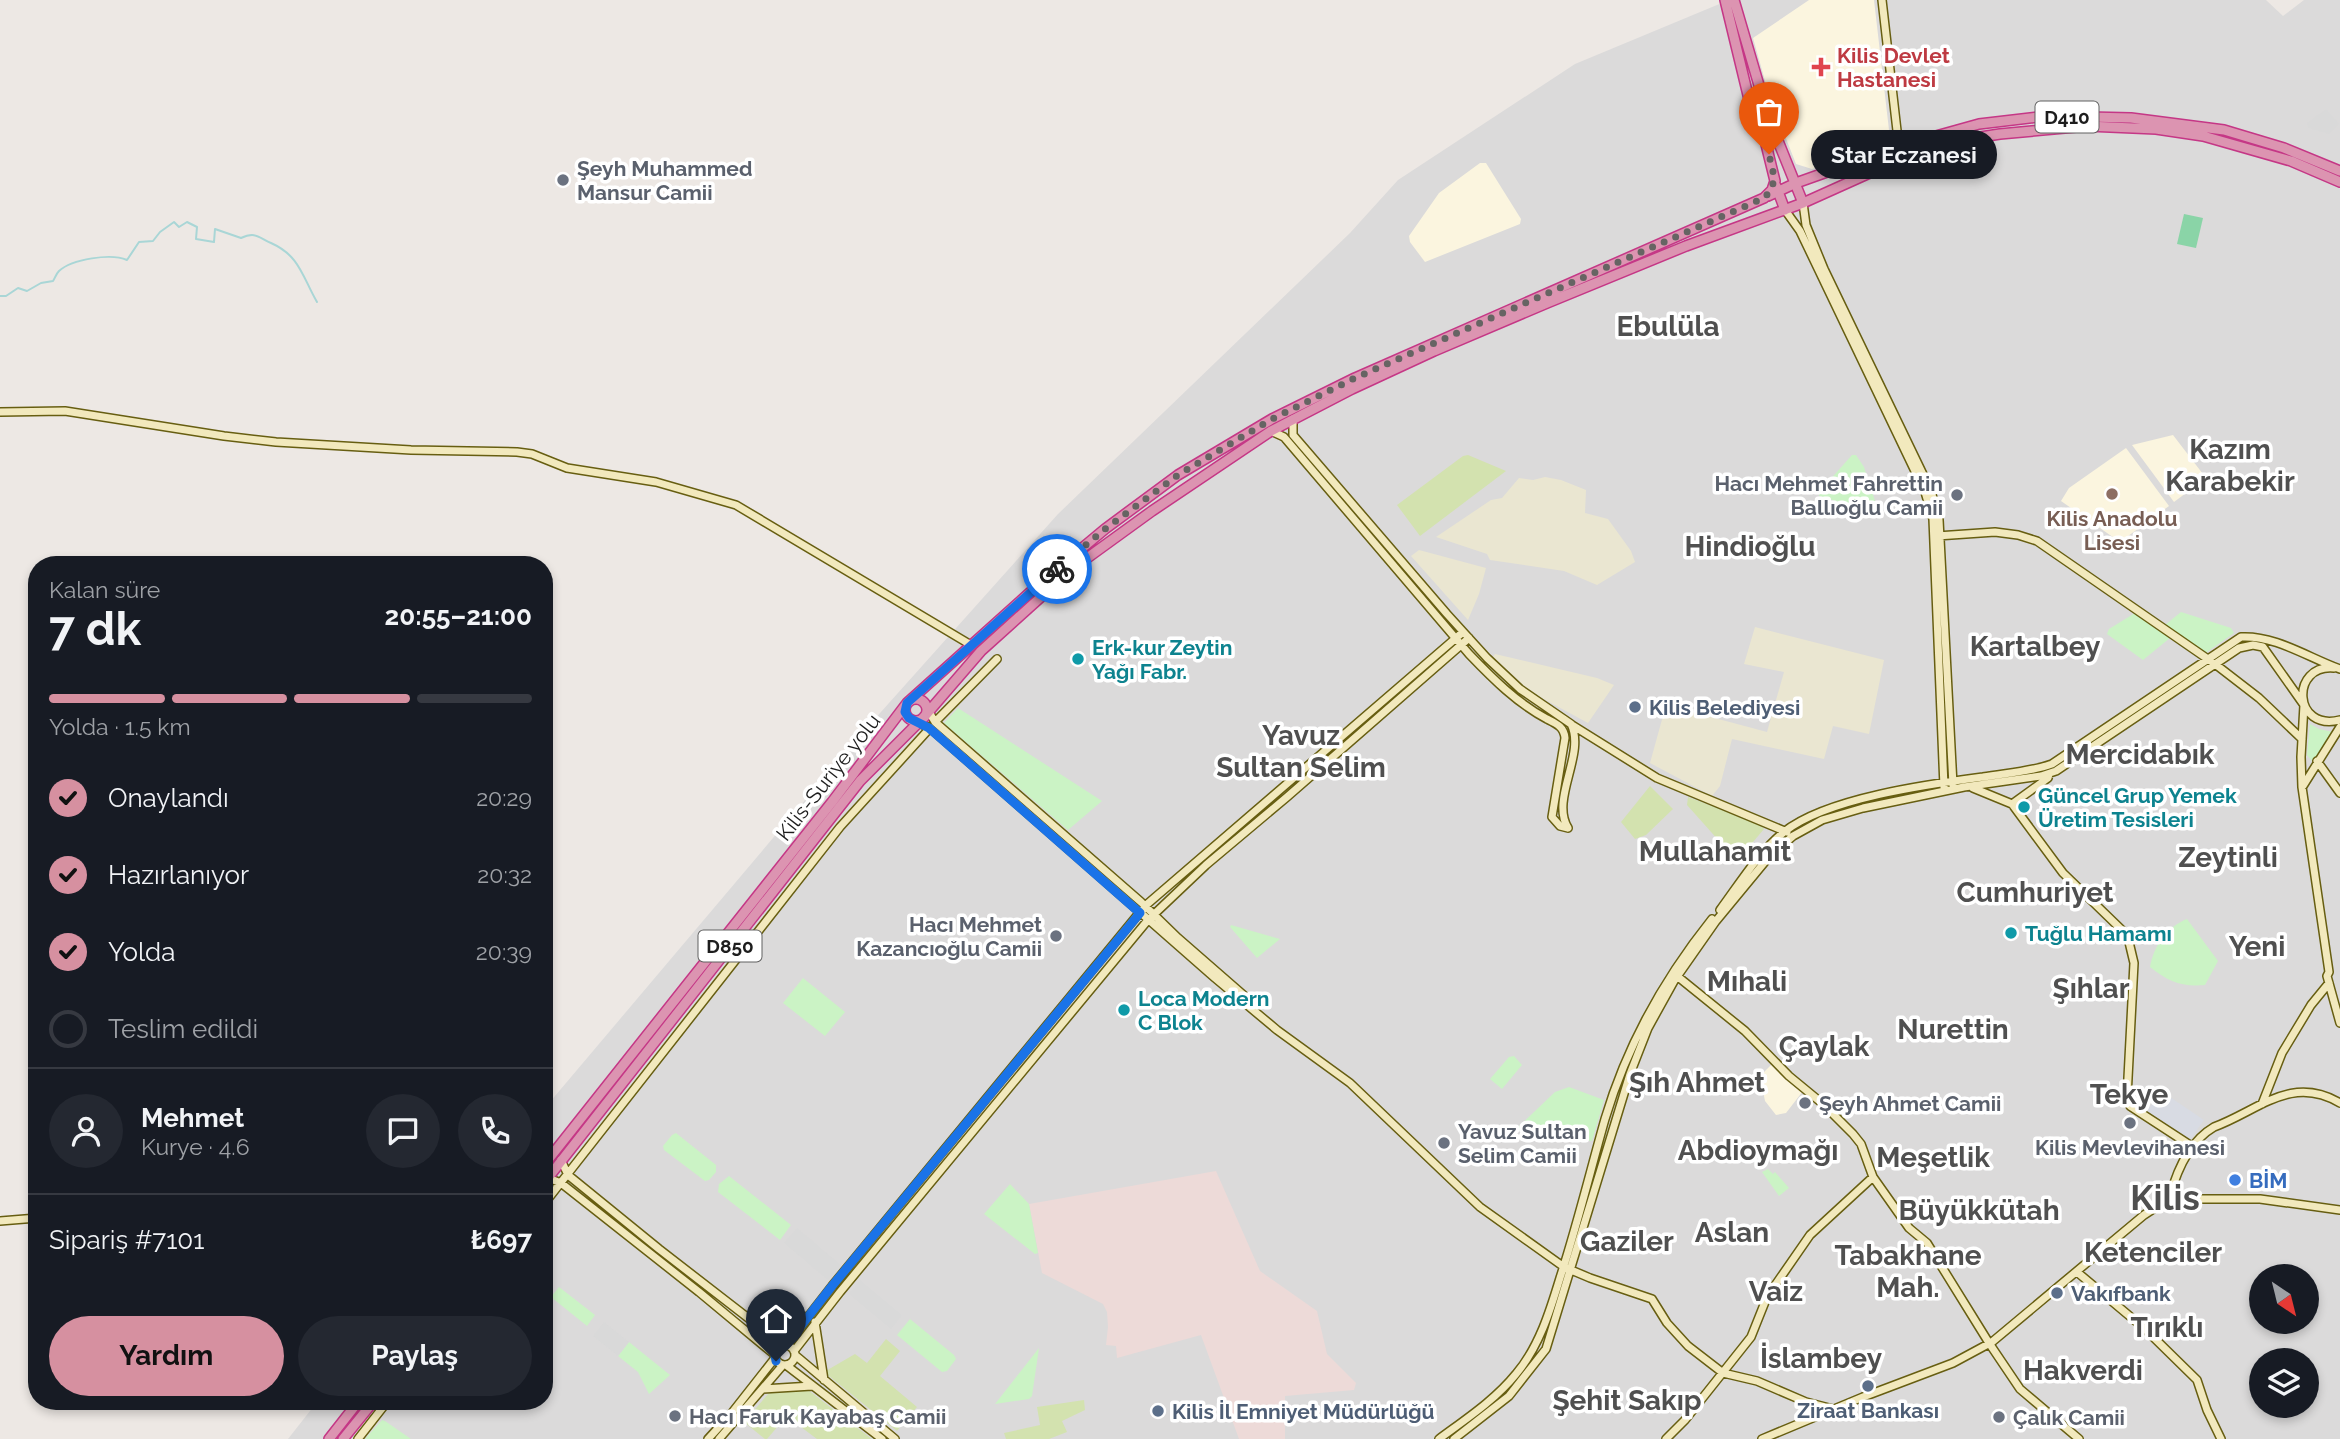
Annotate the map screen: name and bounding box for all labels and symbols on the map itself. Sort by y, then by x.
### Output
place label: Kilis Devlet Hastanesi [1837,43,1950,92]
marker: Kilis Devlet Hastanesi [1811,57,1831,77]
pin [1739,82,1799,154]
road number: D410 [2036,102,2098,132]
callout: Star Eczanesi [1811,130,1996,178]
place label: Şeyh Muhammed Mansur Camii [577,156,752,205]
marker: Şeyh Muhammed Mansur Camii [555,172,571,188]
district label: Ebulüla [1616,310,1720,343]
district label: Kazım Karabekir [2165,433,2295,498]
place label: Hacı Mehmet Fahrettin Ballıoğlu Camii [1714,471,1943,520]
marker: Kilis Anadolu Lisesi [2104,486,2120,502]
marker: Hacı Mehmet Fahrettin Ballıoğlu Camii [1949,487,1965,503]
place label: Kilis Anadolu Lisesi [2047,506,2177,555]
district label: Hindioğlu [1684,530,1816,563]
courier [1022,534,1092,604]
district label: Kartalbey [1970,630,2101,663]
place label: Erk-kur Zeytin Yağı Fabr. [1092,635,1232,684]
marker: Erk-kur Zeytin Yağı Fabr. [1070,651,1086,667]
place label: Kilis Belediyesi [1649,695,1800,720]
marker: Kilis Belediyesi [1627,699,1643,715]
street label: Kilis-Suriye yolu [771,708,885,846]
district label: Yavuz Sultan Selim [1216,719,1386,784]
district label: Mercidabık [2066,738,2215,771]
place label: Güncel Grup Yemek Üretim Tesisleri [2038,783,2237,832]
marker: Güncel Grup Yemek Üretim Tesisleri [2016,799,2032,815]
district label: Mullahamit [1639,835,1791,868]
district label: Zeytinli [2178,841,2278,874]
district label: Cumhuriyet [1956,876,2114,909]
place label: Hacı Mehmet Kazancıoğlu Camii [856,912,1042,961]
place label: Tuğlu Hamamı [2025,921,2172,946]
marker: Tuğlu Hamamı [2003,925,2019,941]
marker: Hacı Mehmet Kazancıoğlu Camii [1048,928,1064,944]
road number: D850 [698,930,762,962]
district label: Yeni [2229,930,2285,963]
district label: Mıhali [1707,965,1787,998]
district label: Şıhlar [2052,972,2130,1005]
place label: Loca Modern C Blok [1138,986,1269,1035]
marker: Loca Modern C Blok [1116,1002,1132,1018]
district label: Nurettin [1897,1013,2009,1046]
district label: Çaylak [1779,1030,1870,1063]
district label: Şıh Ahmet [1629,1066,1765,1099]
district label: Tekye [2090,1078,2169,1111]
place label: Şeyh Ahmet Camii [1819,1091,2001,1116]
marker: Şeyh Ahmet Camii [1797,1095,1813,1111]
marker: Kilis Mevlevihanesi [2122,1115,2138,1131]
place label: Yavuz Sultan Selim Camii [1458,1119,1587,1168]
district label: Abdioymağı [1678,1134,1838,1167]
marker: Yavuz Sultan Selim Camii [1436,1135,1452,1151]
place label: Kilis Mevlevihanesi [2035,1135,2225,1160]
district label: Meşetlik [1876,1141,1990,1174]
place label: BİM [2249,1168,2287,1193]
marker: BİM [2227,1172,2243,1188]
district label: Kilis [2130,1177,2200,1218]
district label: Büyükkütah [1898,1194,2060,1227]
district label: Aslan [1695,1216,1769,1249]
district label: Gaziler [1580,1225,1674,1258]
district label: Ketenciler [2084,1236,2222,1269]
district label: Tabakhane Mah. [1834,1239,1982,1304]
north arrow [2249,1264,2319,1334]
district label: Vaiz [1749,1275,1803,1308]
place label: Vakıfbank [2071,1281,2171,1306]
marker: Vakıfbank [2049,1285,2065,1301]
pin [746,1289,806,1361]
district label: Tırıklı [2131,1311,2203,1344]
district label: İslambey [1760,1342,1883,1375]
district label: Hakverdi [2023,1354,2143,1387]
marker: Ziraat Bankası [1860,1378,1876,1394]
district label: Şehit Sakıp [1552,1384,1702,1417]
place label: Ziraat Bankası [1797,1398,1939,1423]
place label: Kilis İl Emniyet Müdürlüğü [1172,1399,1435,1424]
marker: Kilis İl Emniyet Müdürlüğü [1150,1403,1166,1419]
place label: Hacı Faruk Kayabaş Camii [689,1404,946,1429]
place label: Çalık Camii [2013,1405,2125,1430]
marker: Hacı Faruk Kayabaş Camii [667,1408,683,1424]
marker: Çalık Camii [1991,1409,2007,1425]

